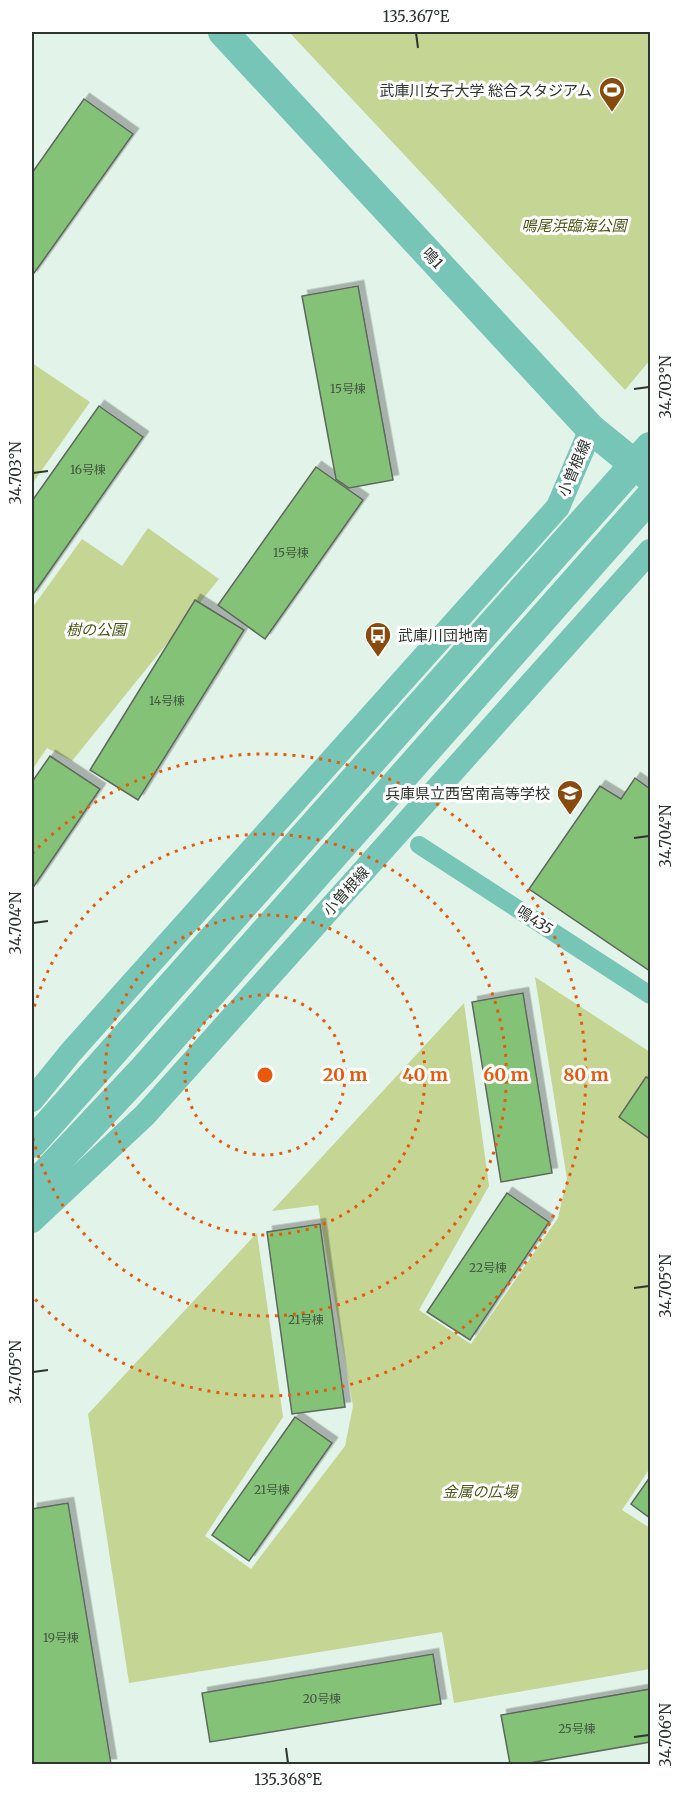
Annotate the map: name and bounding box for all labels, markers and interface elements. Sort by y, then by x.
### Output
text: 135.367°E [383,7,450,26]
sports icon: 武庫川女子大学 総合スタジアム [597,75,627,113]
place label: 武庫川女子大学 総合スタジアム [379,81,592,100]
park label: 鳴尾浜臨海公園 [521,216,628,235]
street label: 鳴1 [419,244,448,273]
text: 34.703°N [656,355,675,419]
house number: 15号棟 [330,381,366,396]
street label: 小曽根線 [554,437,594,499]
text: 34.703°N [6,441,25,505]
house number: 16号棟 [70,462,106,477]
house number: 15号棟 [273,545,309,560]
park label: 樹の公園 [66,620,128,639]
bus stop icon: 武庫川団地南 [363,620,393,658]
place label: 武庫川団地南 [398,626,488,645]
house number: 14号棟 [149,693,185,708]
school or university icon: 兵庫県立西宮南高等学校 [555,778,585,816]
place label: 兵庫県立西宮南高等学校 [385,784,550,803]
text: 34.704°N [656,804,675,867]
street label: 小曽根線 [319,862,373,920]
text: 34.704°N [6,891,25,954]
street label: 鳴435 [513,901,557,939]
text: 20 m [323,1063,367,1086]
text: 40 m [402,1063,448,1086]
text: 60 m [483,1063,529,1086]
text: 80 m [563,1063,609,1086]
centre of rings [255,1065,275,1085]
text: 34.705°N [656,1254,675,1318]
house number: 22号棟 [469,1260,507,1275]
house number: 21号棟 [288,1312,324,1327]
text: 34.705°N [6,1340,25,1404]
house number: 21号棟 [254,1482,290,1497]
park label: 金属の広場 [442,1482,519,1501]
house number: 19号棟 [43,1630,79,1645]
house number: 20号棟 [303,1691,341,1706]
text: 34.706°N [656,1703,675,1767]
house number: 25号棟 [558,1721,596,1736]
text: 135.368°E [254,1770,322,1789]

